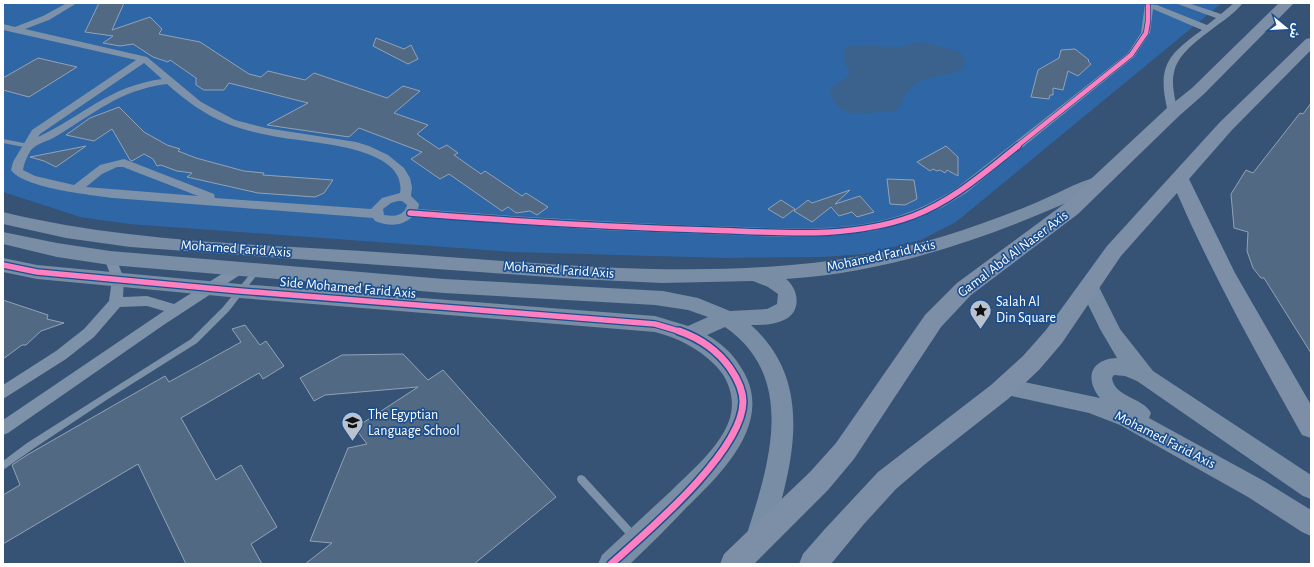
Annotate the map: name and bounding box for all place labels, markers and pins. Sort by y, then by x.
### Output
place label: Salah Al Din Square [996,295,1056,325]
place icon: Salah Al Din Square [968,297,994,330]
place label: The Egyptian Language School [368,408,460,438]
school or university icon: The Egyptian Language School [339,410,365,443]

